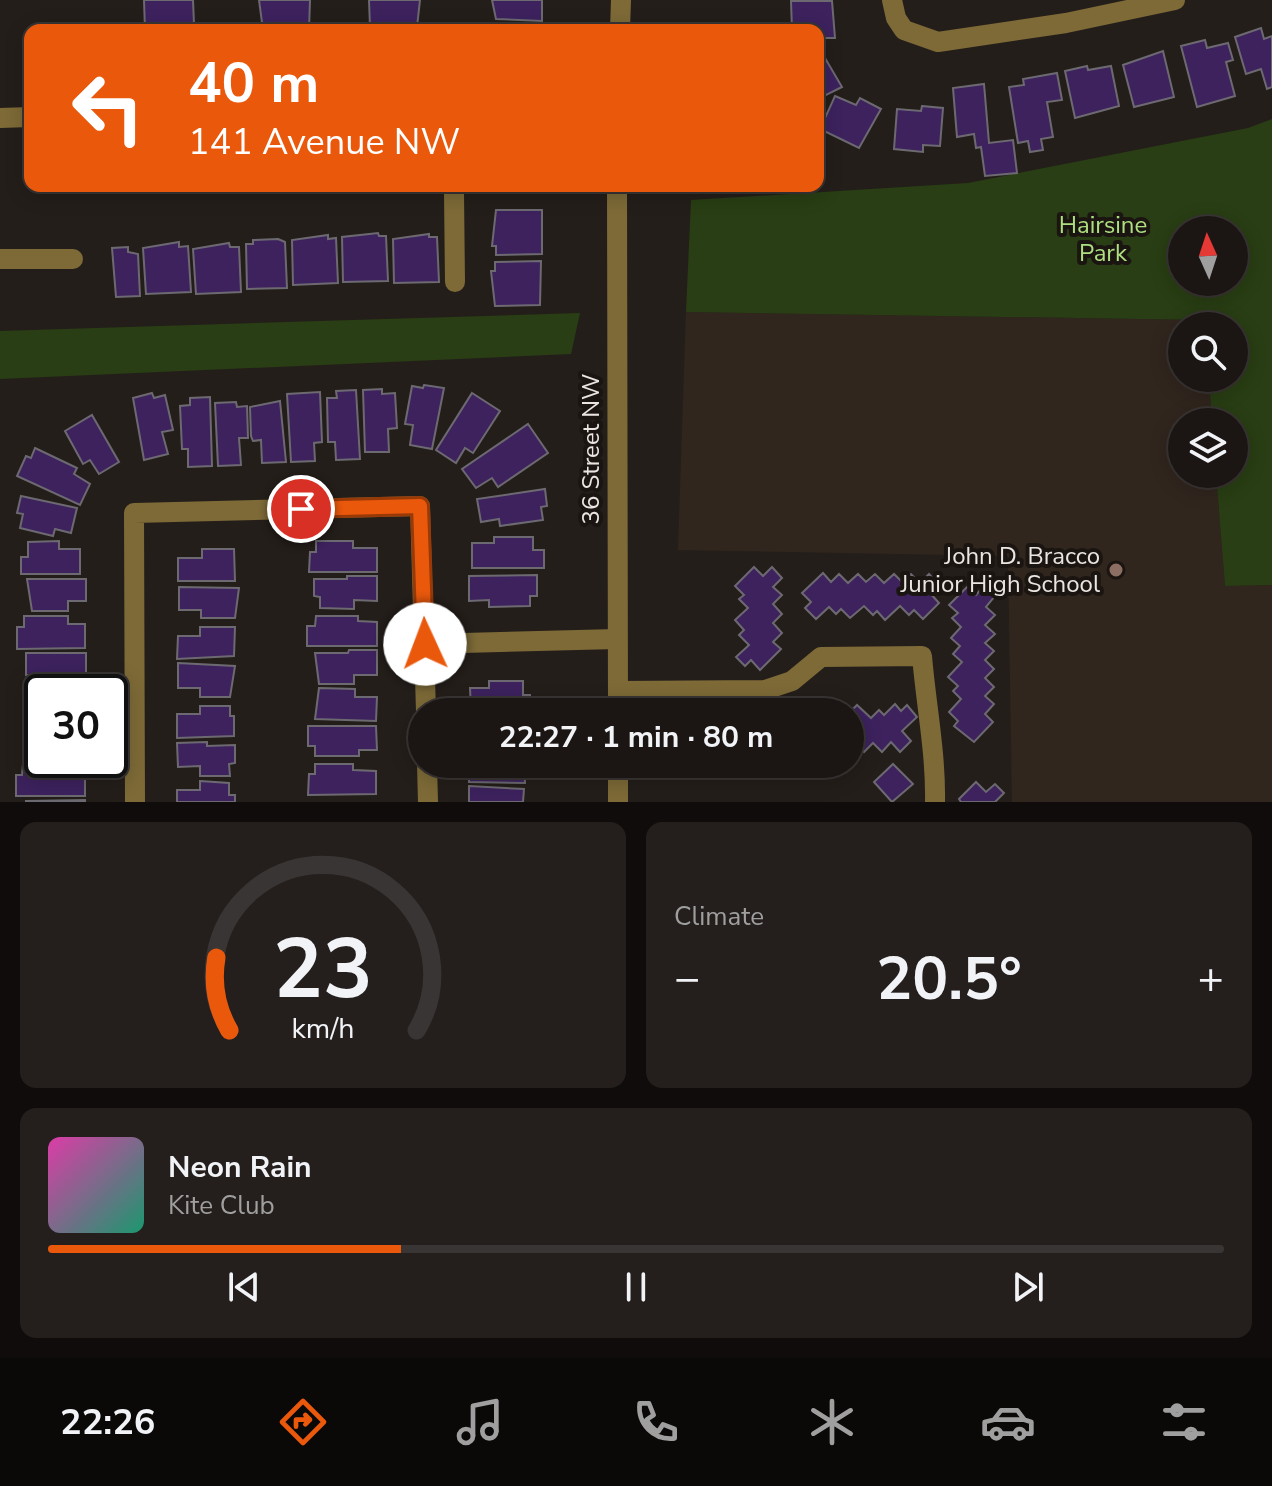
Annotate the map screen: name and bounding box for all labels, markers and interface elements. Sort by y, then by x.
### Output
text: 40 m [188,45,319,122]
icon: left [56,56,160,160]
text: 141 Avenue NW [188,118,460,167]
park label: Hairsine Park [1059,209,1147,269]
north arrow [1168,216,1248,296]
map controls [1168,216,1248,488]
button: search [1168,312,1248,392]
street label: 36 Street NW [575,374,607,524]
button: layers [1168,408,1248,488]
pin [267,475,335,543]
icon: arrive [279,487,323,531]
place label: John D. Bracco Junior High School [899,540,1100,600]
marker: John D. Bracco Junior High School [1107,561,1125,579]
position arrow [383,602,467,686]
speed limit sign: 30 [24,674,128,778]
text: 22:27 · 1 min · 80 m [499,717,773,758]
text: Climate [674,899,764,934]
text: 23 [273,913,373,1026]
text: 20.5° [876,938,1022,1020]
text: − [674,949,700,1009]
text: + [1198,949,1224,1009]
text: km/h [292,1009,354,1048]
text: Neon Rain [168,1147,312,1188]
text: Kite Club [168,1188,275,1223]
icon: previous [222,1265,266,1309]
icon: pause [614,1265,658,1309]
icon: next [1006,1265,1050,1309]
icon: directions [275,1394,331,1450]
icon: music [452,1394,508,1450]
icon: phone [628,1394,684,1450]
icon: climate [804,1394,860,1450]
icon: car [980,1394,1036,1450]
icon: filters [1156,1394,1212,1450]
text: 22:26 [60,1398,155,1447]

